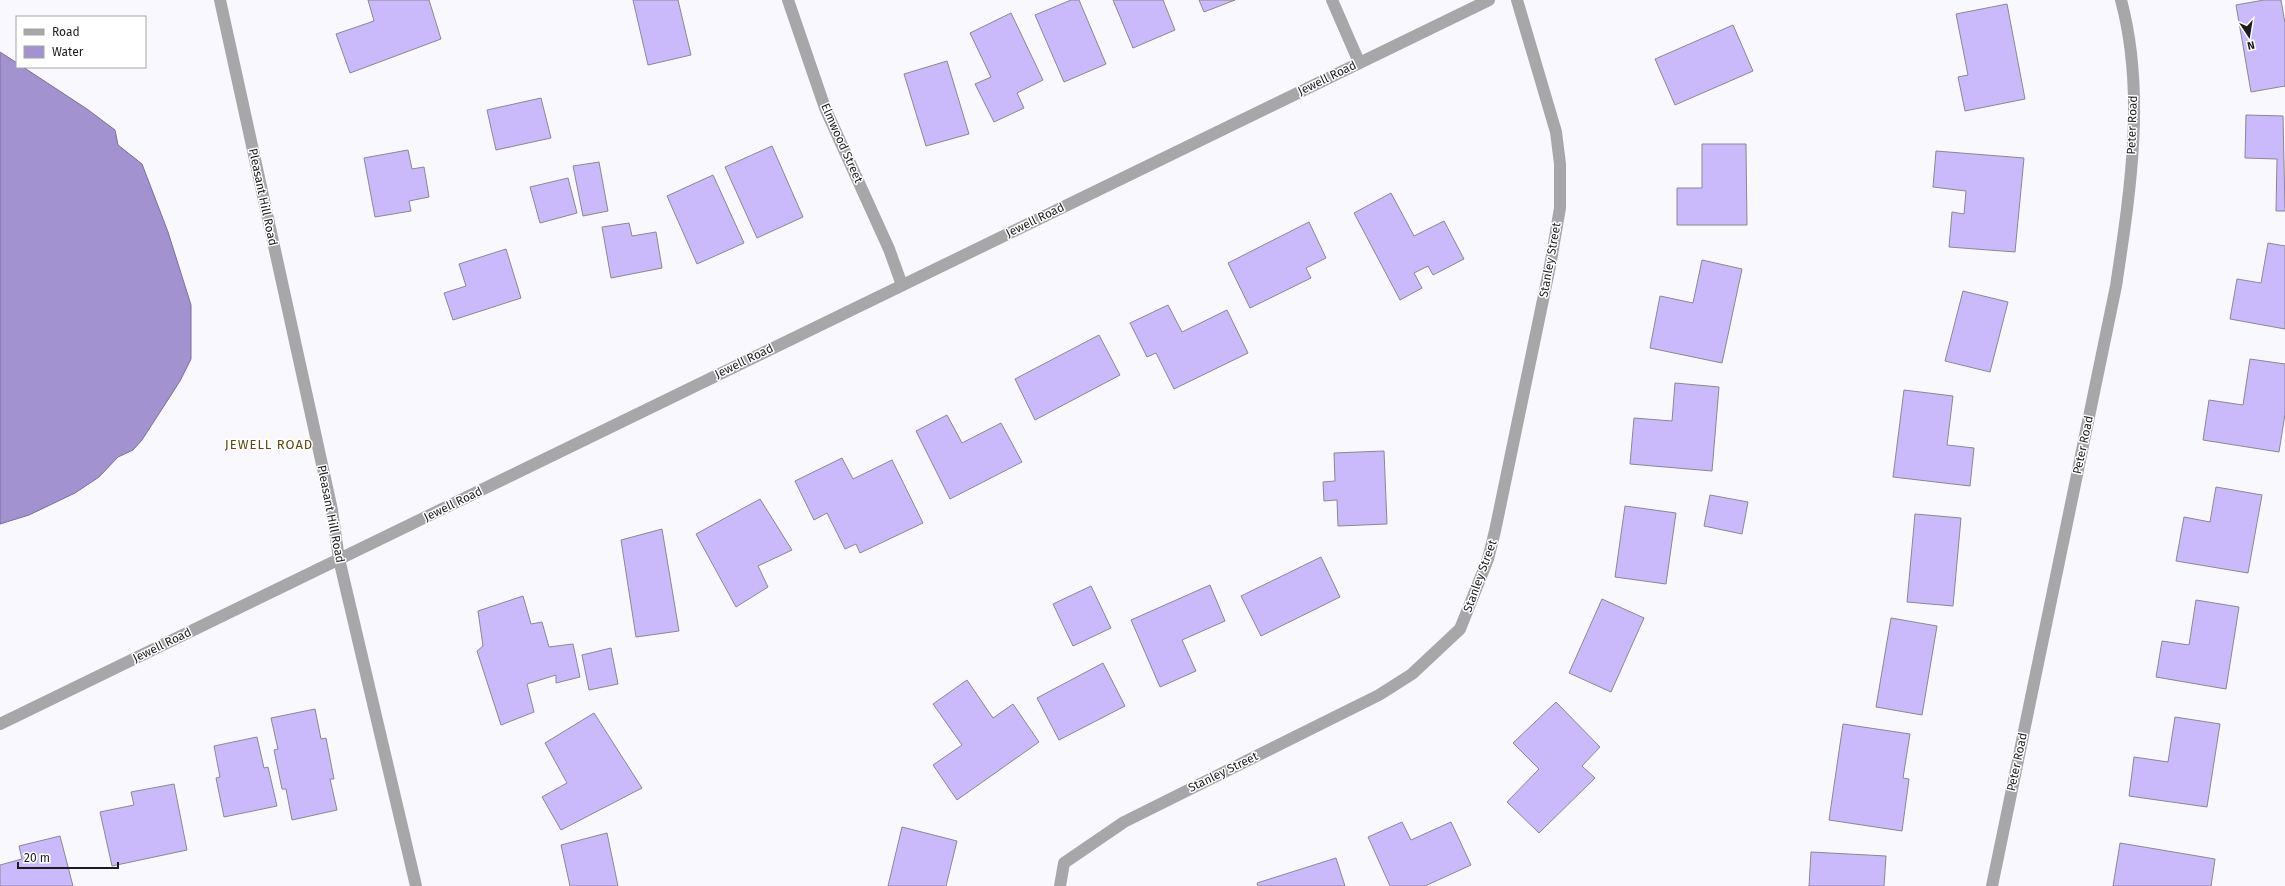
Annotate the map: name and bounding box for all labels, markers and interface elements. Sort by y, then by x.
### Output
legend [16,16,146,68]
north arrow [2229,16,2269,56]
text: Road [52,25,80,39]
text: N [2246,38,2256,52]
text: Water [52,45,84,59]
street label: Jewell Road [1296,58,1358,98]
street label: Peter Road [2124,95,2140,155]
street label: Elmwood Street [818,101,866,186]
street label: Pleasant Hill Road [246,147,280,247]
street label: Jewell Road [1004,200,1066,240]
street label: Stanley Street [1537,221,1564,299]
street label: Jewell Road [713,341,775,381]
street label: Peter Road [2070,415,2096,475]
district label: JEWELL ROAD [225,437,313,452]
street label: Pleasant Hill Road [315,464,347,564]
street label: Jewell Road [422,484,484,524]
street label: Stanley Street [1460,537,1500,614]
street label: Jewell Road [131,625,193,665]
street label: Peter Road [2004,732,2030,792]
street label: Stanley Street [1186,749,1261,795]
scale bar [18,844,118,870]
text: 20 m [24,851,50,865]

